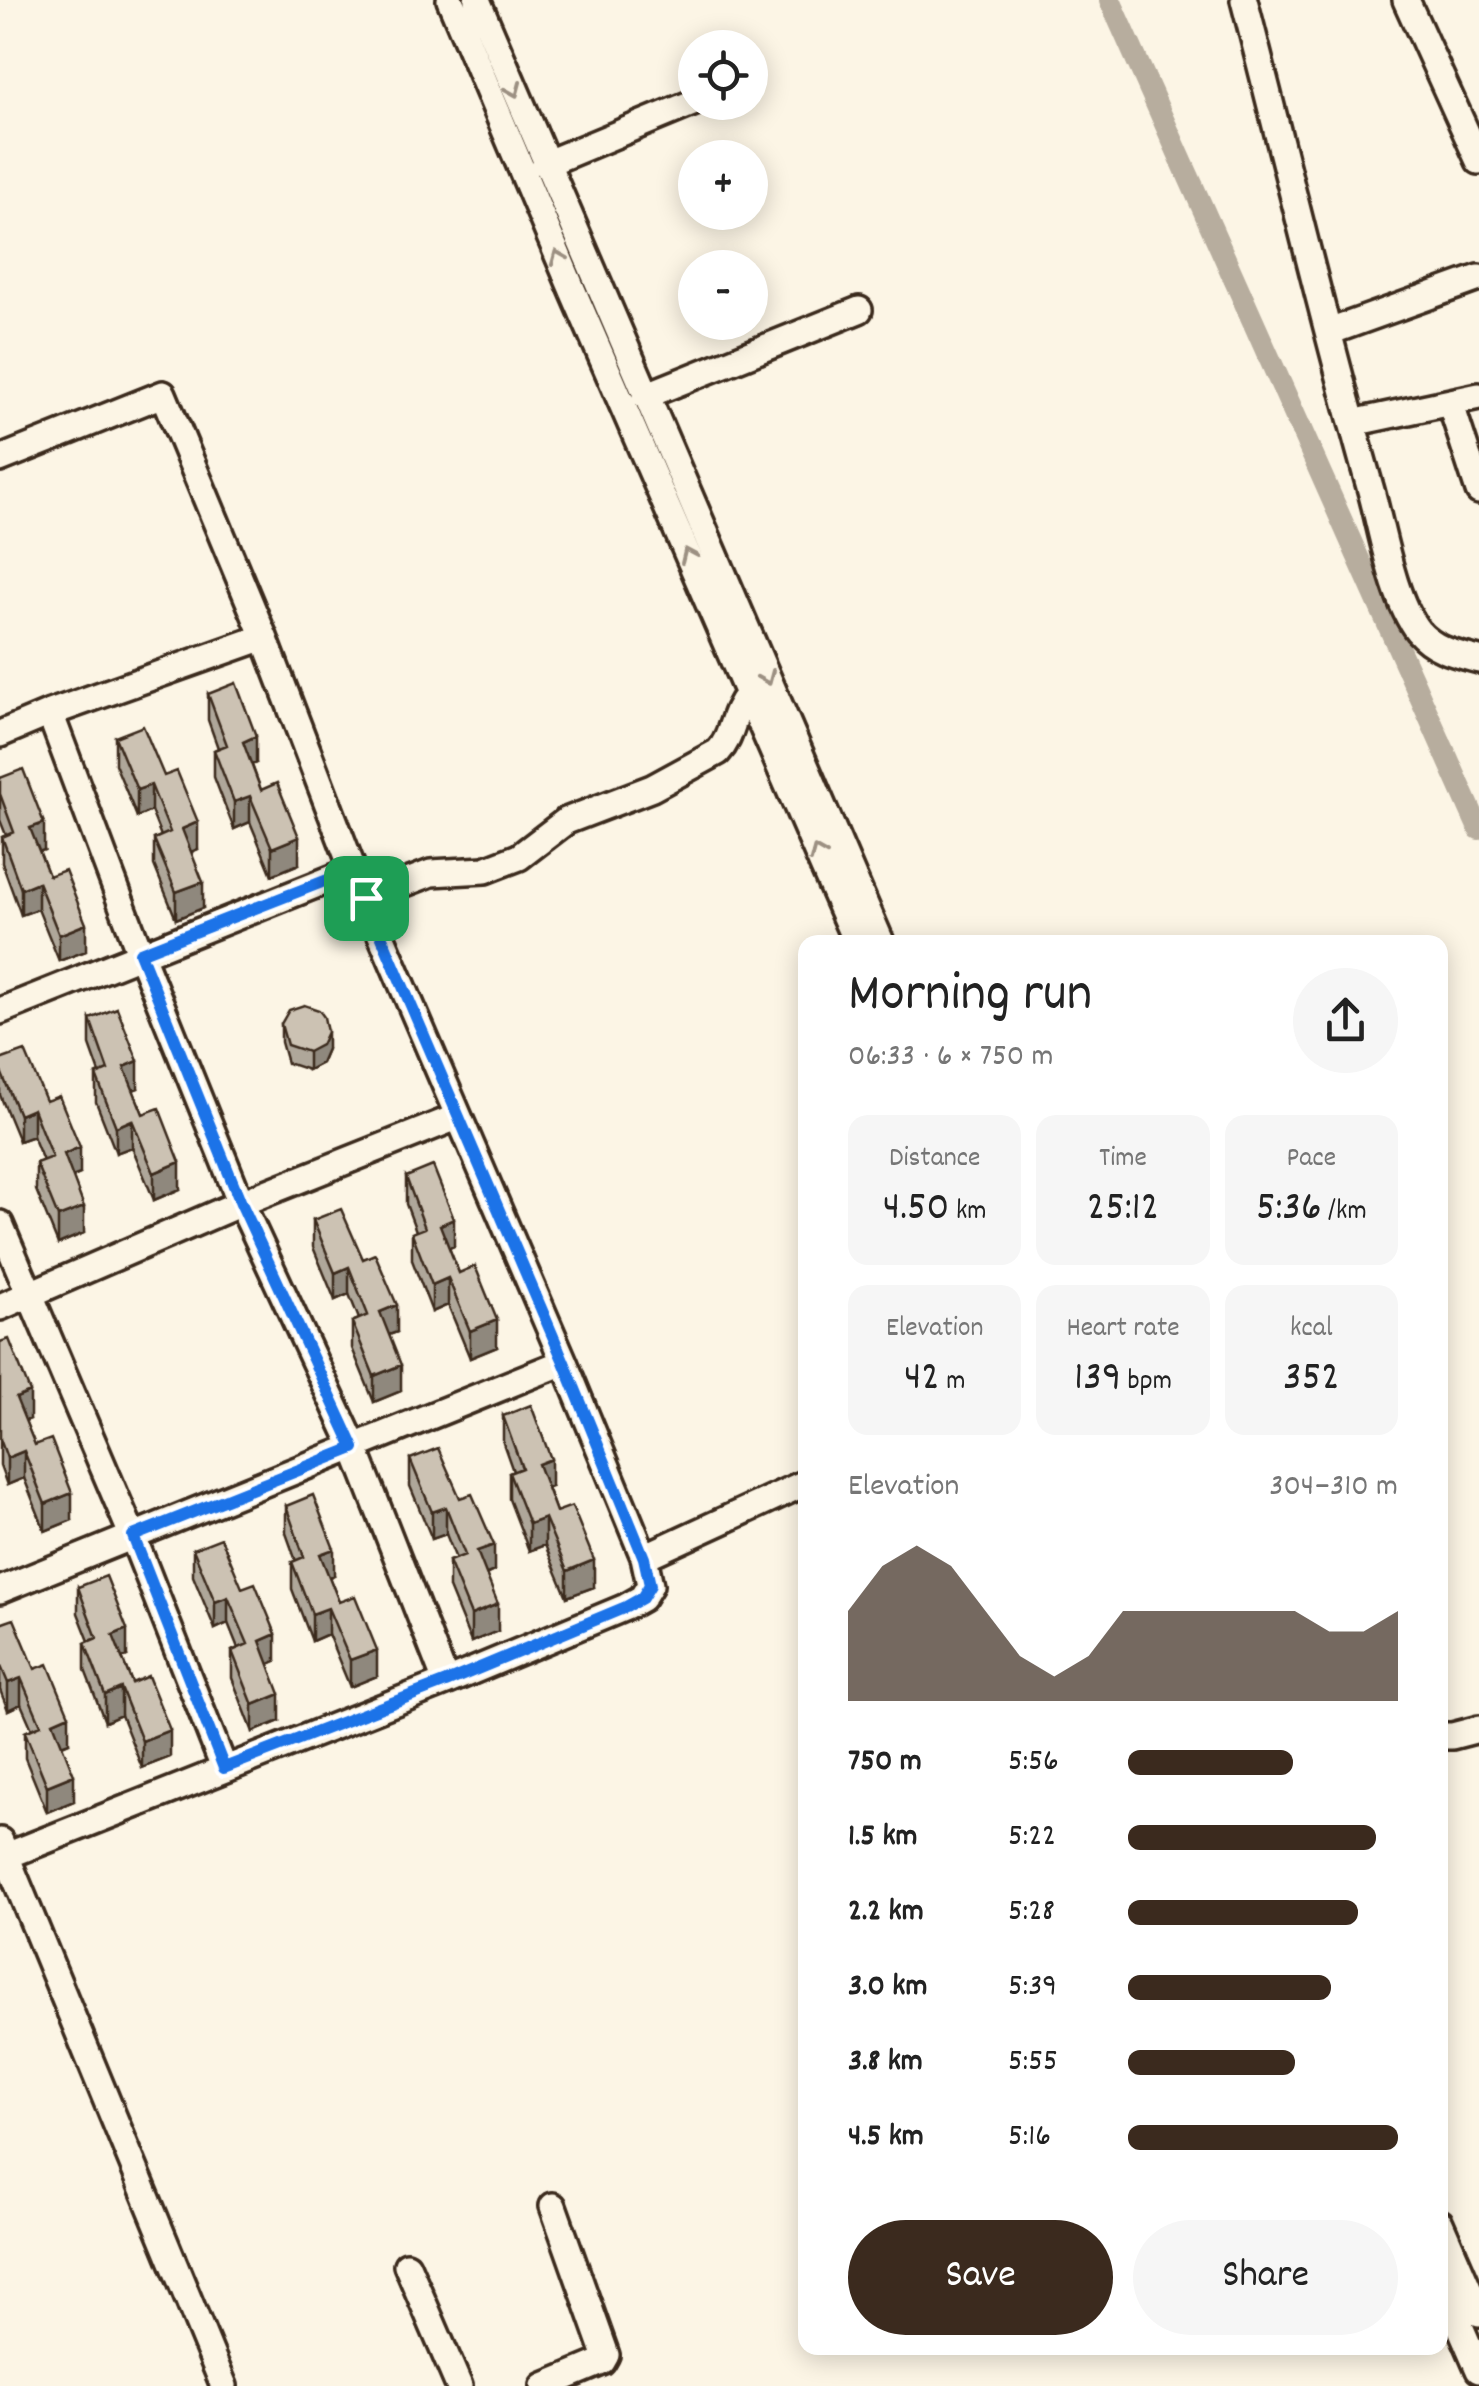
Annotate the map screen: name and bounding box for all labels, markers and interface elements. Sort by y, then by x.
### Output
map controls [678,30,768,340]
button: locate [678,30,768,120]
one-way arrow [503,80,523,98]
button: + [678,140,768,230]
one-way arrow [550,249,570,267]
button: − [678,250,768,340]
one-way arrow [680,547,700,565]
one-way arrow [755,668,775,686]
one-way arrow [809,845,829,863]
pin [324,856,409,941]
icon: arrive [339,871,394,926]
text: Morning run [848,958,1092,1037]
button: share [1293,968,1398,1073]
text: 06:33 · 6 × 750 m [848,1035,1053,1081]
text: Distance [889,1140,980,1180]
text: Time [1099,1140,1147,1180]
text: Pace [1287,1140,1336,1180]
text: 4.50 [883,1180,949,1240]
text: 25:12 [1087,1180,1159,1240]
text: 5:36 [1256,1180,1322,1240]
text: km [949,1193,987,1233]
text: /km [1322,1193,1367,1233]
text: Elevation [886,1310,983,1350]
text: Heart rate [1066,1310,1180,1350]
text: kcal [1290,1310,1333,1350]
text: 42 [904,1350,940,1410]
text: 139 [1074,1350,1121,1410]
text: 352 [1283,1350,1340,1410]
text: m [940,1363,965,1403]
text: bpm [1121,1363,1172,1403]
text: Elevation [848,1465,959,1511]
text: 304–310 m [1269,1465,1398,1511]
text: 750 m [848,1740,922,1786]
text: 5:56 [1008,1740,1059,1786]
text: 1.5 km [848,1815,918,1861]
text: 5:22 [1008,1815,1056,1861]
text: 2.2 km [848,1890,924,1936]
text: 5:28 [1008,1890,1055,1936]
text: 3.0 km [848,1965,927,2011]
text: 5:39 [1008,1965,1057,2011]
text: 3.8 km [848,2040,923,2086]
text: 5:55 [1008,2040,1058,2086]
text: 4.5 km [848,2115,924,2161]
text: 5:16 [1008,2115,1051,2161]
button: Save [848,2220,1113,2335]
button: Share [1133,2220,1398,2335]

